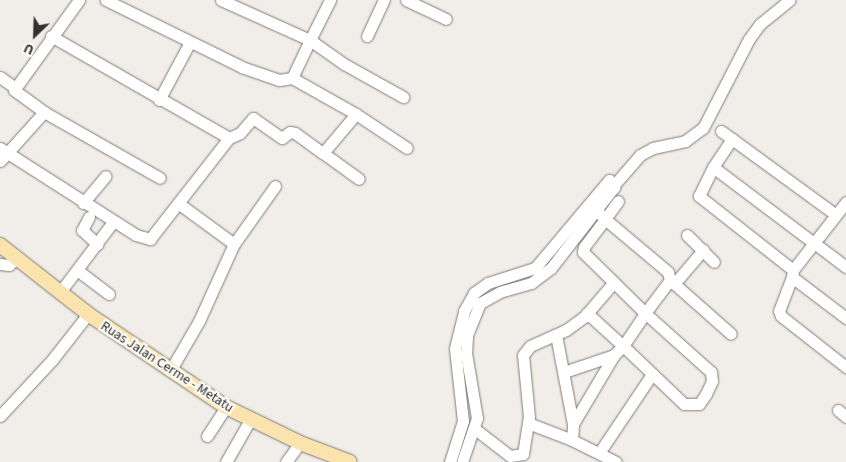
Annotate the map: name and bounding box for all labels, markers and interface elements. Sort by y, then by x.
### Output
north arrow [10,10,60,60]
text: U [21,38,37,60]
street label: Ruas Jalan Cerme - Metatu [97,318,237,416]

